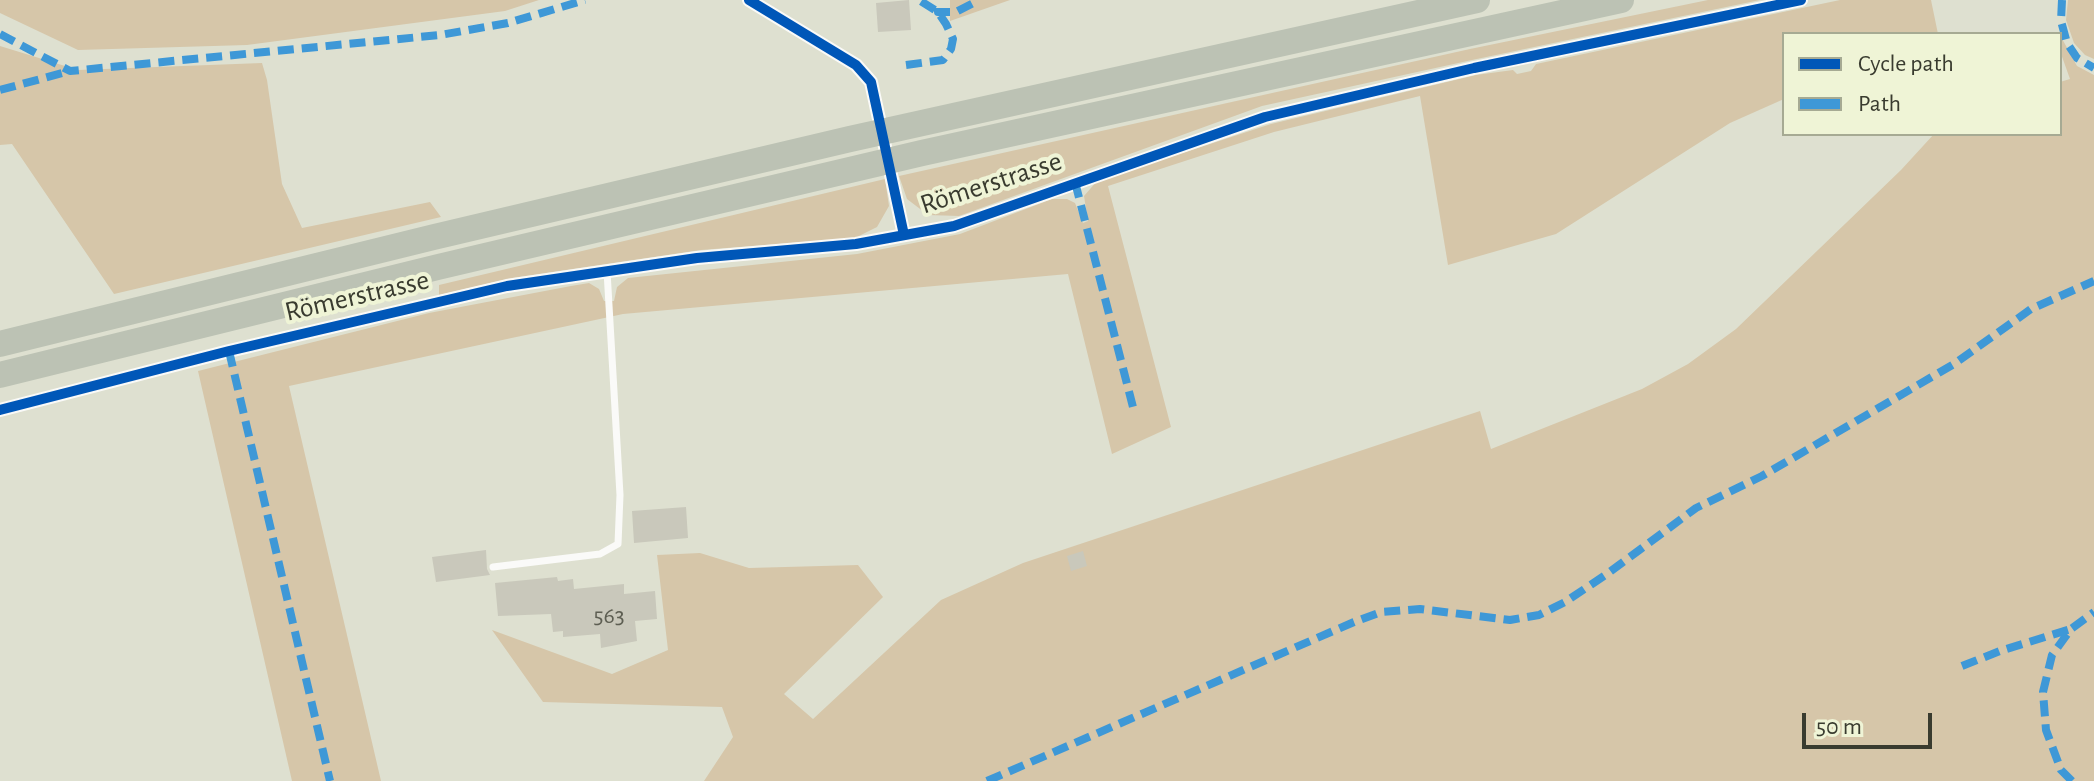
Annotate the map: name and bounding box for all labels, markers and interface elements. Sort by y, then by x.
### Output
legend [1782,32,2062,136]
text: Cycle path [1858,52,1954,76]
text: Path [1858,92,1901,116]
street label: Römerstrasse [916,144,1066,222]
street label: Römerstrasse [282,263,432,329]
house number: 563 [593,602,625,630]
scale bar [1806,697,1936,747]
text: 50 m [1816,715,1862,739]

